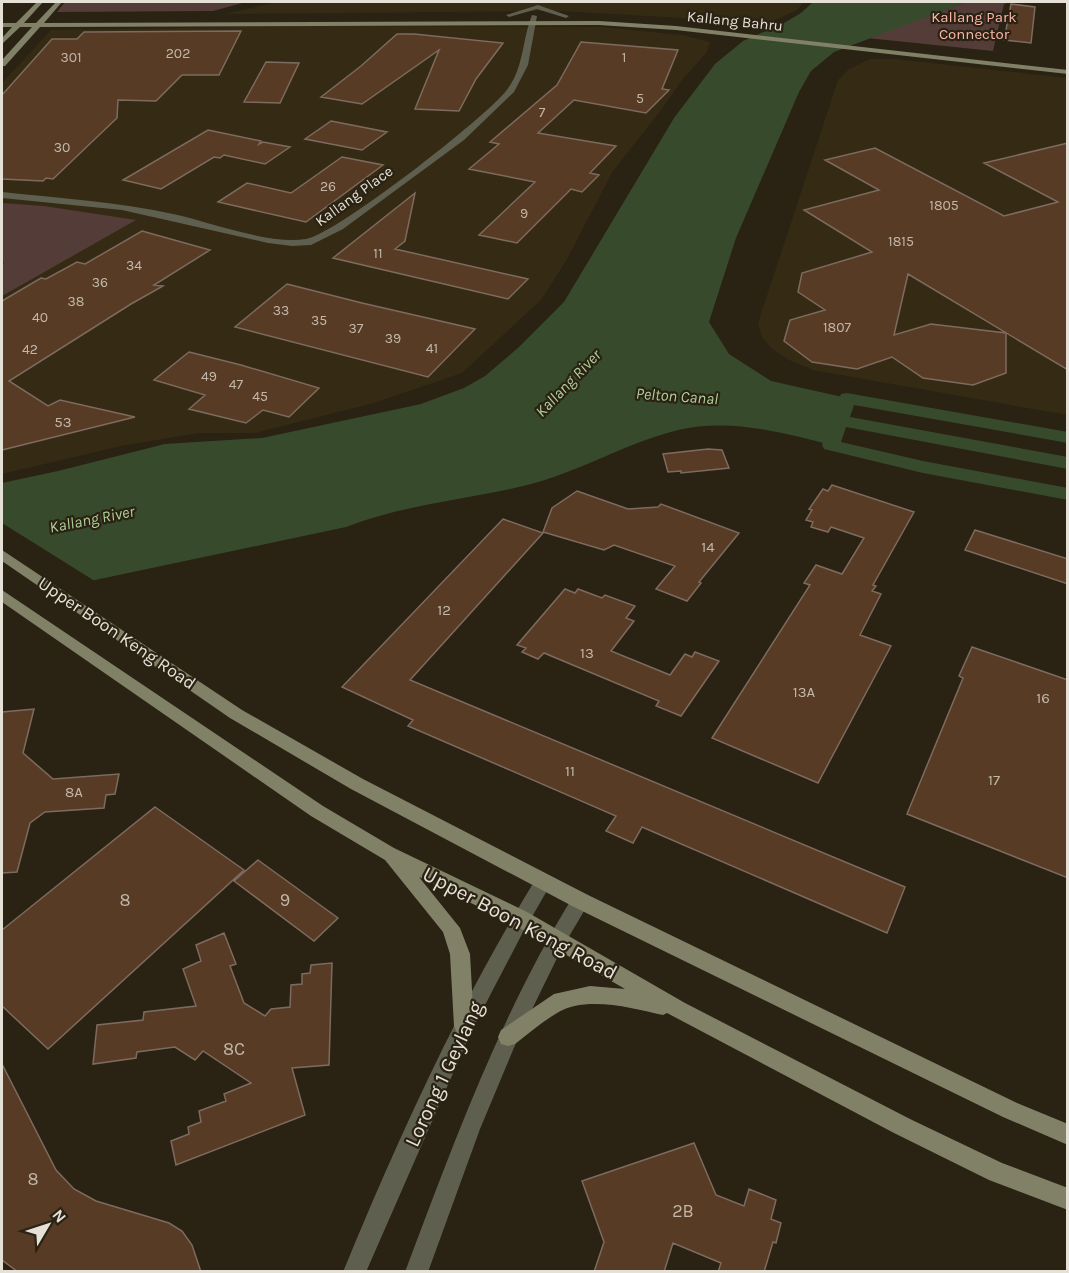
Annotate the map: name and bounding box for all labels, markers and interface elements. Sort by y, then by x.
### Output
street label: Kallang Bahru [686,7,784,35]
park label: Kallang Park Connector [931,8,1017,43]
house number: 202 [166,45,190,62]
house number: 301 [60,49,82,66]
house number: 1 [622,49,626,66]
house number: 5 [636,90,644,107]
house number: 7 [539,104,546,121]
house number: 30 [54,139,70,156]
street label: Kallang Place [312,162,396,230]
house number: 26 [320,178,336,195]
house number: 1805 [929,197,959,214]
house number: 9 [520,205,528,222]
house number: 1815 [888,233,914,250]
house number: 11 [373,245,383,262]
house number: 34 [126,257,142,274]
house number: 36 [92,274,108,291]
house number: 38 [68,293,84,310]
house number: 33 [273,302,289,319]
house number: 40 [32,309,48,326]
house number: 35 [311,312,327,329]
house number: 1807 [823,319,851,336]
house number: 37 [349,320,364,337]
house number: 39 [385,330,401,347]
house number: 41 [426,340,438,357]
house number: 42 [22,341,38,358]
water label: Kallang River [531,345,605,421]
house number: 49 [201,368,217,385]
house number: 47 [229,376,244,393]
water label: Pelton Canal [635,384,719,408]
house number: 45 [252,388,268,405]
house number: 53 [54,413,72,431]
water label: Kallang River [48,501,137,537]
house number: 14 [701,538,715,556]
street label: Upper Boon Keng Road [34,572,200,694]
house number: 12 [437,601,451,619]
house number: 13 [580,644,594,662]
house number: 13A [793,683,816,701]
house number: 16 [1036,689,1050,707]
house number: 11 [565,762,575,780]
house number: 17 [988,771,1000,789]
house number: 8A [65,783,83,801]
street label: Upper Boon Keng Road [419,862,621,984]
house number: 8 [119,889,131,911]
house number: 9 [280,889,290,911]
street label: Lorong 1 Geylang [400,997,488,1151]
house number: 8C [223,1038,245,1060]
house number: 8 [27,1168,39,1190]
north arrow [18,1195,78,1255]
house number: 2B [672,1200,694,1222]
text: N [48,1205,70,1226]

